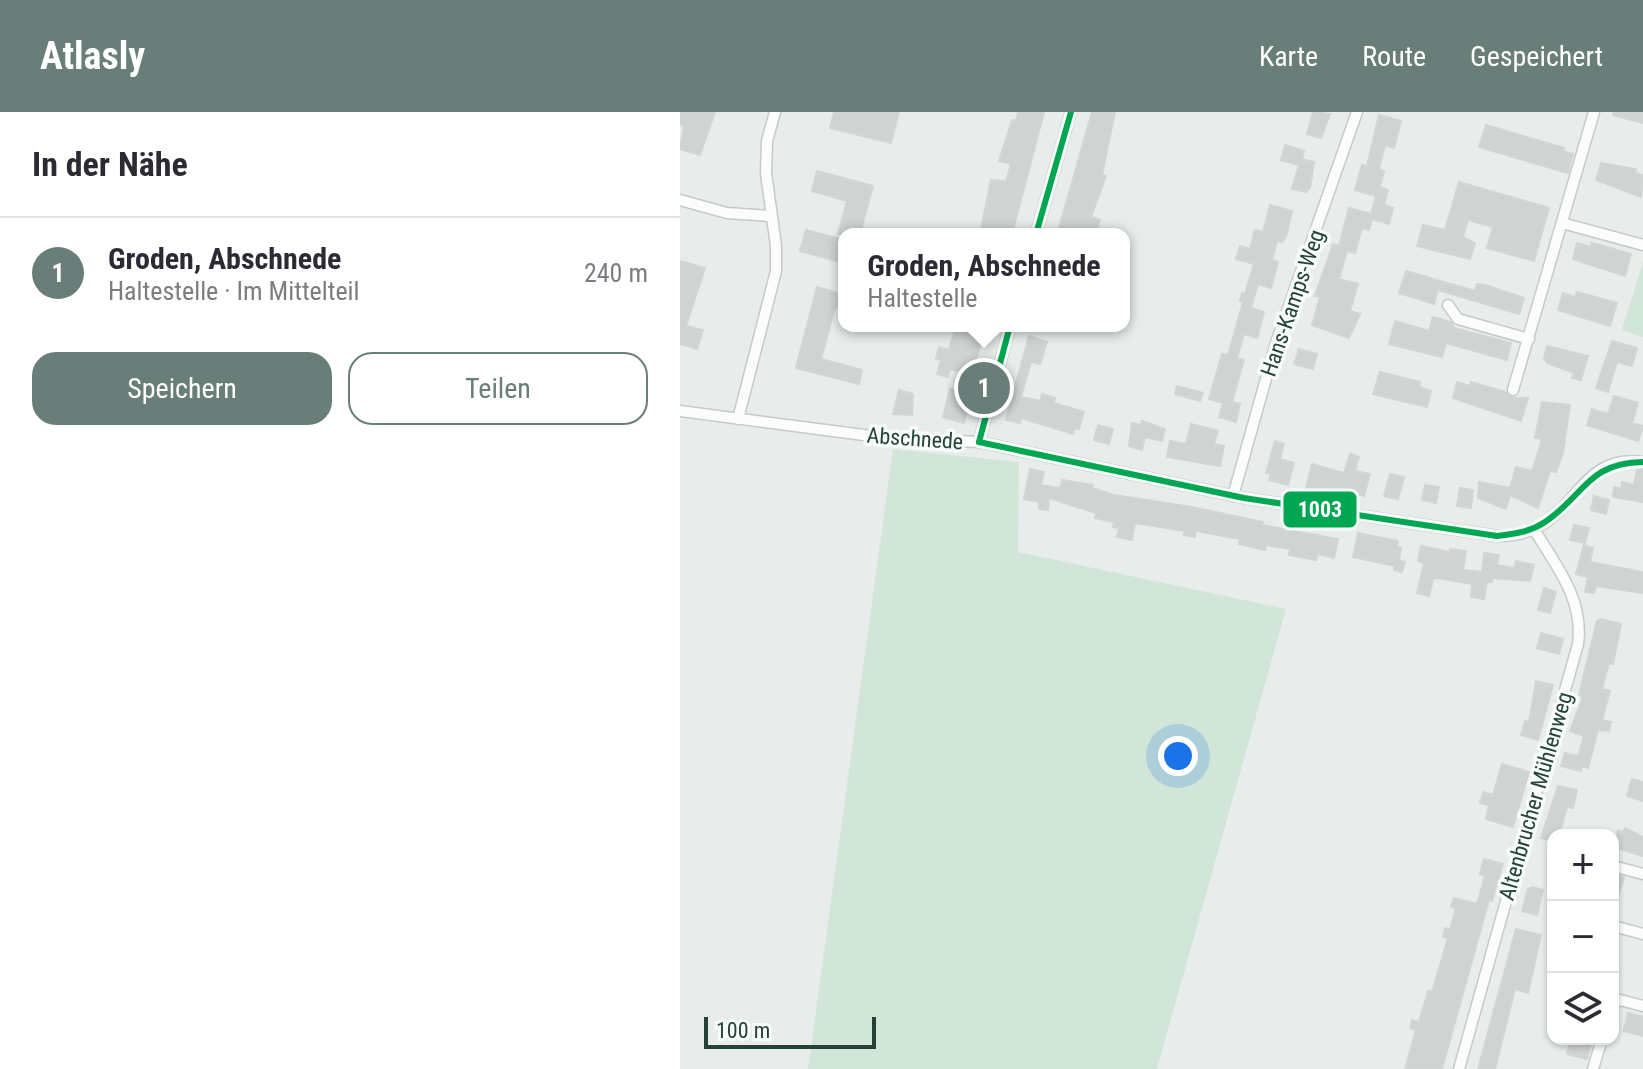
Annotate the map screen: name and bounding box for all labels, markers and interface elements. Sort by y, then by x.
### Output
text: Atlasly [40,34,145,78]
text: Karte [1259,40,1318,73]
text: Route [1362,40,1426,73]
text: Gespeichert [1470,40,1603,73]
text: In der Nähe [32,144,188,184]
street label: Hans-Kamps-Weg [1256,227,1329,380]
popup [838,228,1130,332]
text: Groden, Abschnede [108,241,341,276]
text: Groden, Abschnede [867,248,1101,283]
text: 1 [51,258,65,288]
text: 240 m [584,258,648,288]
text: Haltestelle · Im Mittelteil [108,276,360,306]
text: Haltestelle [867,283,978,313]
button: Speichern [32,352,332,425]
button: Teilen [348,352,648,425]
pin: 1 [958,358,1010,418]
street label: Abschnede [866,423,964,454]
line badge: 1003 [1282,490,1358,529]
text: 1003 [1298,497,1342,522]
street label: Altenbrucher Mühlenweg [1494,689,1577,903]
your location [1158,736,1198,776]
map controls [1547,829,1619,1045]
button: + [1547,829,1619,901]
button: − [1547,901,1619,973]
button: layers [1547,973,1619,1045]
scale bar [704,1013,876,1049]
text: 100 m [716,1018,770,1043]

